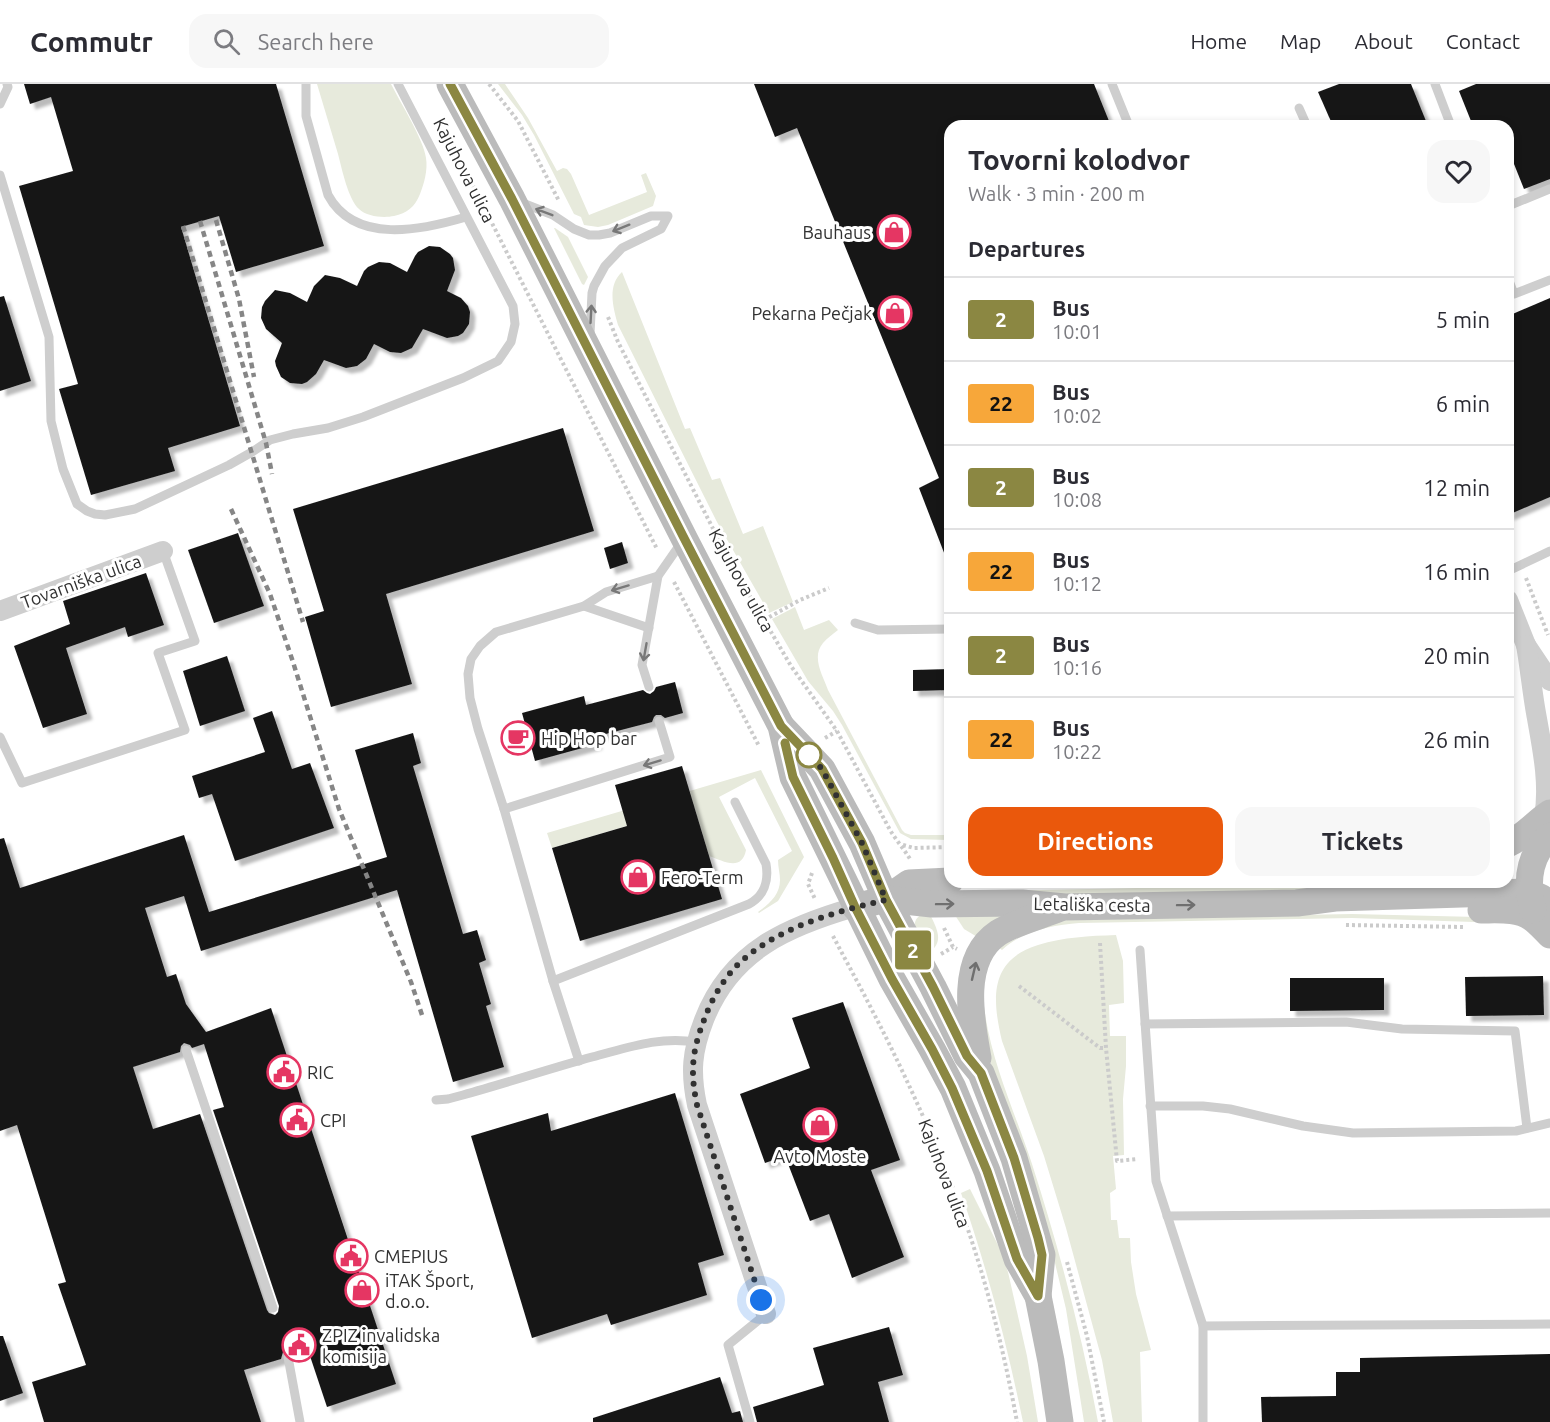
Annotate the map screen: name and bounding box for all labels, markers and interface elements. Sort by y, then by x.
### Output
search box [189,14,609,68]
icon: search [210,25,243,58]
text: Commutr [30,26,153,57]
text: Search here [258,29,374,54]
text: Home [1190,29,1247,53]
text: Map [1280,29,1321,53]
text: About [1354,29,1413,53]
text: Contact [1446,29,1520,53]
street label: Kajuhova ulica [430,114,500,226]
button: heart [1427,140,1490,203]
text: Tovorni kolodvor [968,144,1190,175]
text: Walk · 3 min · 200 m [968,182,1145,205]
one-way arrow [535,205,554,216]
shop icon: Bauhaus [876,214,912,250]
place label: Bauhaus [802,222,871,242]
one-way arrow [612,223,631,234]
text: Departures [968,236,1085,261]
shop icon: Pekarna Pečjak [877,295,913,331]
text: Bus [1052,295,1090,320]
place label: Pekarna Pečjak [751,303,872,323]
one-way arrow [585,304,596,324]
text: 2 [995,307,1007,331]
text: 5 min [1436,307,1490,332]
text: 10:01 [1052,320,1102,343]
text: Bus [1052,379,1090,404]
text: 22 [989,391,1013,415]
text: 6 min [1436,391,1490,416]
text: 10:02 [1052,404,1102,427]
text: Bus [1052,463,1090,488]
text: 2 [995,475,1007,499]
text: 12 min [1423,475,1490,500]
text: 10:08 [1052,488,1102,511]
street label: Kajuhova ulica [705,525,779,635]
text: Bus [1052,547,1090,572]
street label: Tovarniška ulica [18,550,144,612]
text: 22 [989,559,1013,583]
text: 16 min [1423,559,1490,584]
text: 10:12 [1052,572,1102,595]
one-way arrow [611,583,630,594]
text: Bus [1052,631,1090,656]
one-way arrow [639,642,650,662]
text: 2 [995,643,1007,667]
text: 20 min [1423,643,1490,668]
text: 10:16 [1052,656,1102,679]
text: Bus [1052,715,1090,740]
cafe icon: Hip Hop bar [500,720,536,756]
text: 22 [989,727,1013,751]
text: 26 min [1423,727,1490,752]
place label: Hip Hop bar [541,728,637,748]
text: 10:22 [1052,740,1102,763]
unlabelled marker [796,742,822,768]
one-way arrow [643,758,662,769]
button: Directions [968,807,1223,876]
button: Tickets [1235,807,1490,876]
shop icon: Fero-Term [620,859,656,895]
place label: Fero-Term [661,867,744,887]
street label: Letališka cesta [1033,893,1151,915]
one-way arrow [934,898,954,909]
one-way arrow [1176,899,1196,911]
line badge: 2 [894,930,932,970]
text: 2 [907,938,919,962]
one-way arrow [969,962,980,981]
public building icon: RIC [266,1054,302,1090]
place label: RIC [307,1062,334,1082]
public building icon: CPI [279,1102,315,1138]
shop icon: Avto Moste [802,1107,838,1143]
place label: CPI [320,1110,346,1130]
street label: Kajuhova ulica [915,1116,975,1230]
place label: Avto Moste [774,1146,866,1166]
public building icon: CMEPIUS [333,1238,369,1274]
place label: CMEPIUS [374,1246,448,1266]
place label: iTAK Šport, d.o.o. [385,1269,474,1311]
shop icon: iTAK Šport, d.o.o. [344,1272,380,1308]
your location [746,1285,776,1315]
place label: ZPIZ invalidska komisija [322,1325,440,1366]
public building icon: ZPIZ invalidska komisija [281,1327,317,1363]

